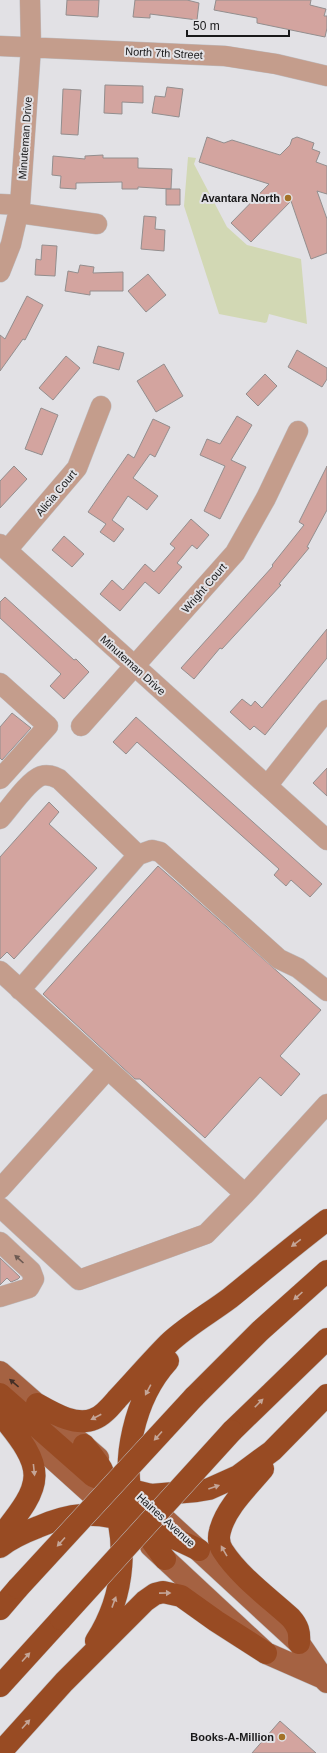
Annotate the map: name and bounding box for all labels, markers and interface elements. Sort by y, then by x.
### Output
scale bar [187,12,289,38]
text: 50 m [193,19,220,33]
street label: North 7th Street [125,45,203,61]
street label: Minuteman Drive [16,96,34,180]
place label: Avantara North [201,192,280,204]
marker: Avantara North [283,193,293,203]
street label: Alicia Court [33,468,79,518]
street label: Wright Court [179,561,229,615]
street label: Minuteman Drive [98,633,168,697]
one-way arrow [290,1239,301,1248]
one-way arrow [14,1255,23,1264]
one-way arrow [293,1292,303,1301]
one-way arrow [8,1379,19,1388]
one-way arrow [145,1384,151,1396]
one-way arrow [254,1398,264,1408]
one-way arrow [90,1413,102,1420]
one-way arrow [153,1431,163,1441]
one-way arrow [31,1464,37,1476]
one-way arrow [208,1484,220,1490]
street label: Haines Avenue [135,1491,197,1549]
one-way arrow [56,1537,65,1547]
one-way arrow [220,1545,227,1557]
one-way arrow [159,1590,172,1596]
one-way arrow [111,1595,117,1607]
one-way arrow [21,1652,31,1662]
one-way arrow [22,1719,31,1729]
place label: Books-A-Million [190,1731,274,1743]
marker: Books-A-Million [277,1732,287,1742]

